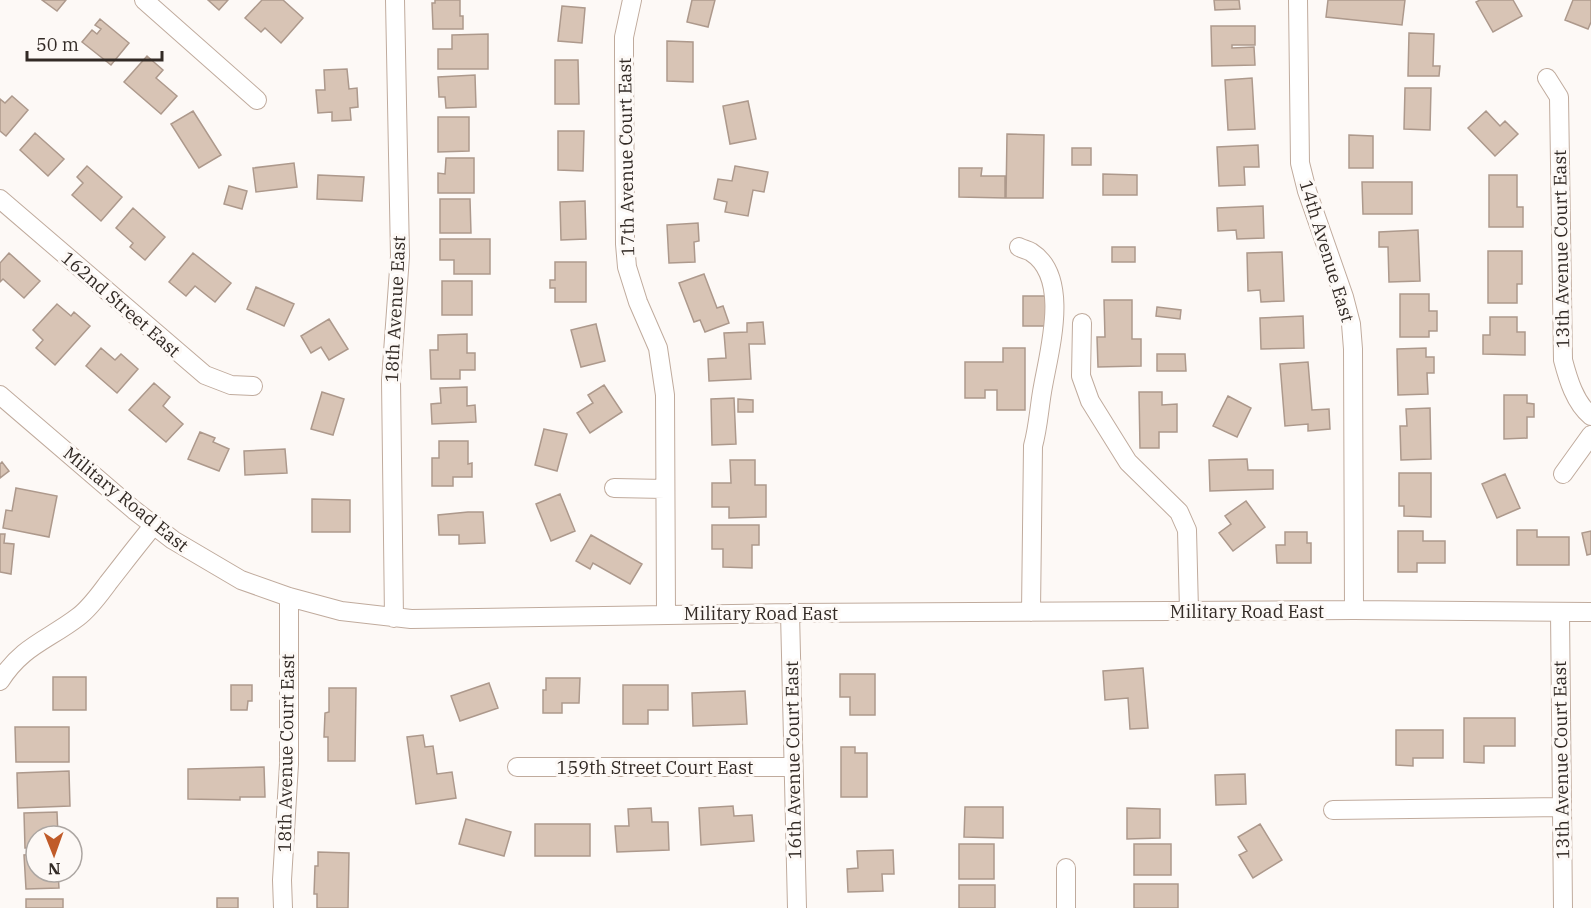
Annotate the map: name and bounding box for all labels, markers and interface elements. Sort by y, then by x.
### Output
scale bar [27,24,162,62]
text: 50 m [36,33,79,56]
street label: 17th Avenue Court East [613,57,639,257]
street label: 13th Avenue Court East [1548,149,1574,349]
street label: 14th Avenue East [1294,177,1360,325]
street label: 18th Avenue East [380,235,410,383]
street label: 162nd Street East [57,246,185,362]
street label: Military Road East [59,441,193,557]
street label: Military Road East [1170,600,1324,623]
street label: Military Road East [684,602,838,625]
street label: 18th Avenue Court East [273,653,299,853]
street label: 16th Avenue Court East [780,660,806,860]
street label: 13th Avenue Court East [1548,660,1574,860]
street label: 159th Street Court East [557,756,753,779]
north arrow [24,824,84,884]
text: N [48,859,61,879]

